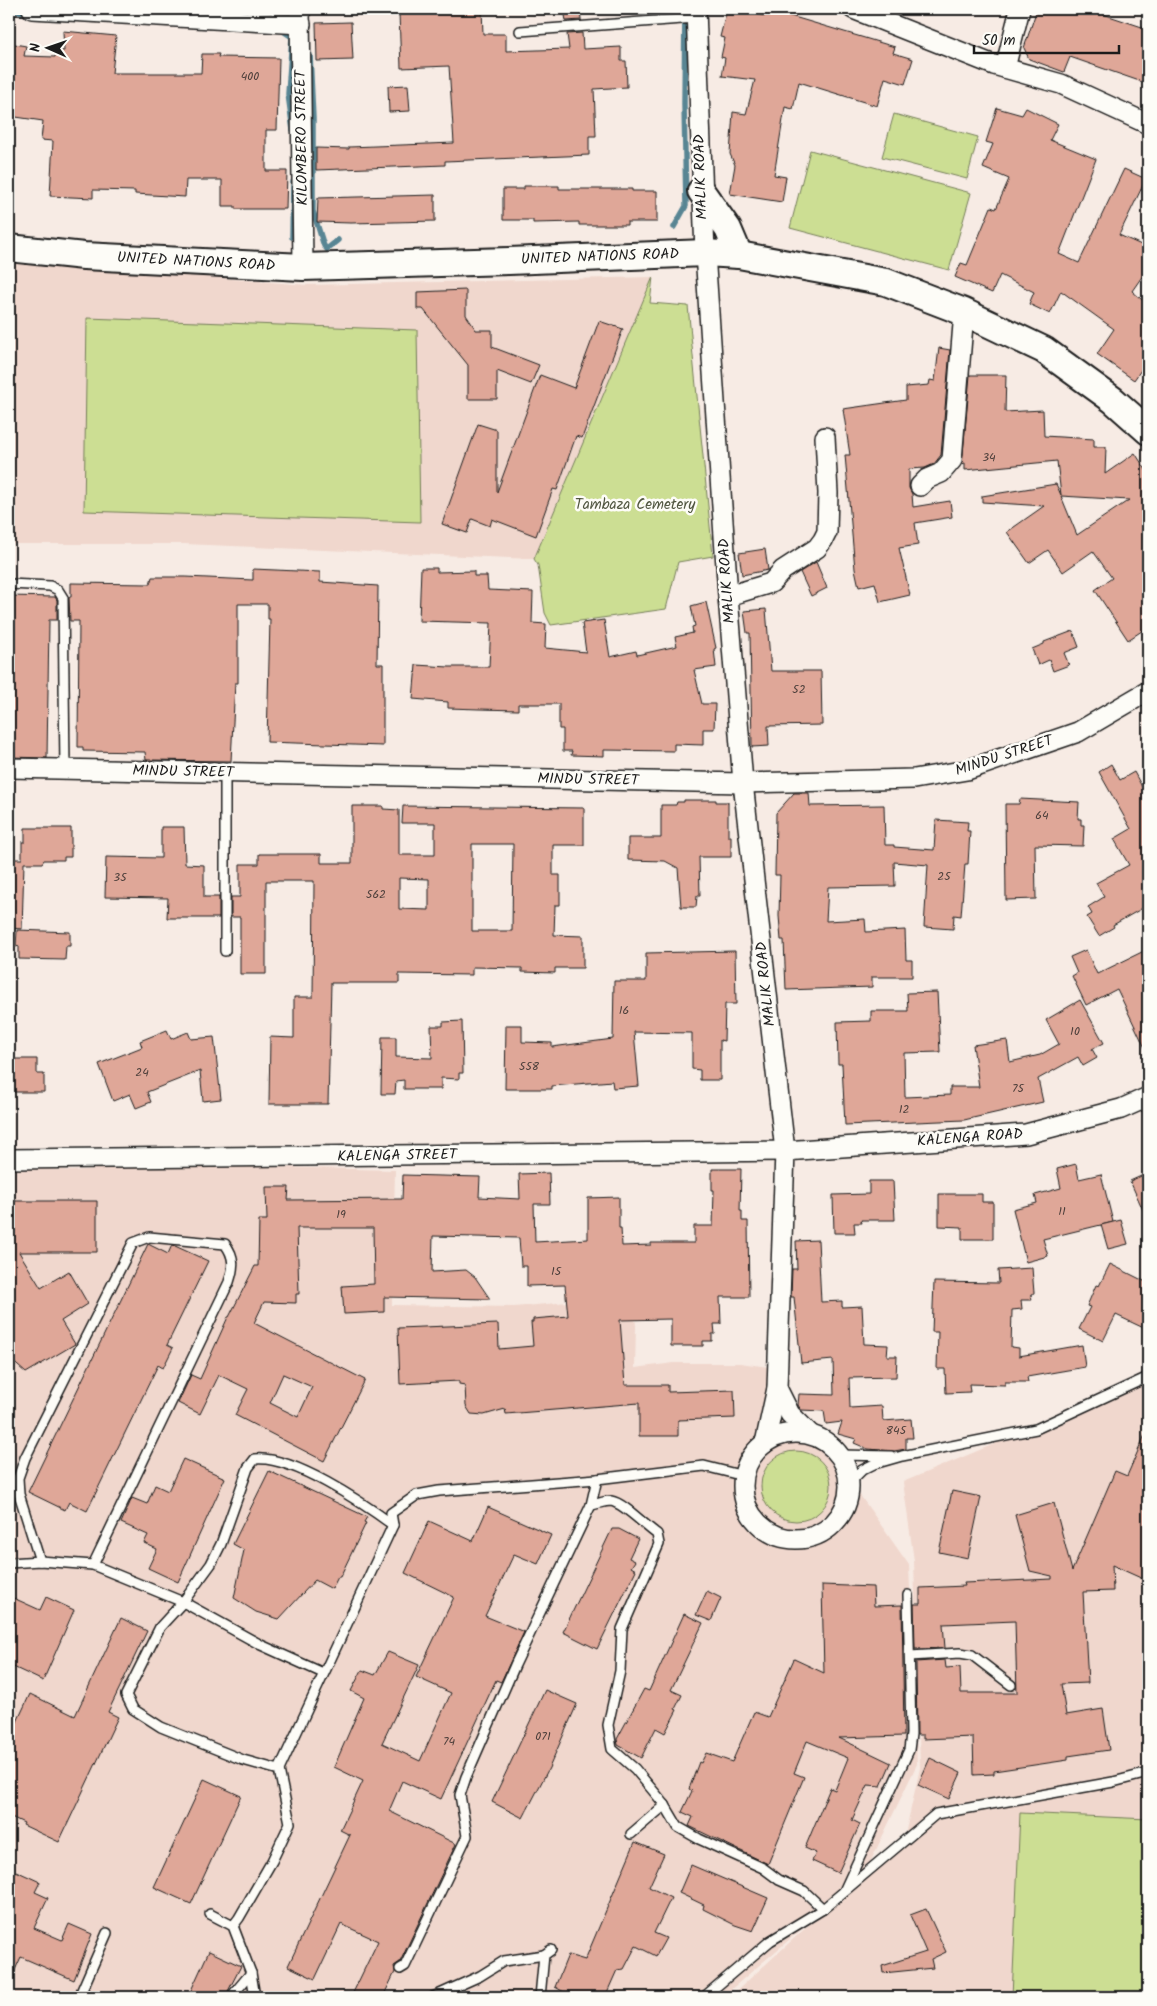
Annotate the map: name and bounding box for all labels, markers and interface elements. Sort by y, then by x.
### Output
north arrow [22,22,72,72]
scale bar [974,22,1120,54]
text: 50 m [982,29,1016,53]
text: N [25,43,47,52]
house number: 400 [241,67,259,86]
street label: KILOMBERO STREET [289,68,315,206]
street label: MALIK ROAD [688,134,714,220]
street label: UNITED NATIONS ROAD [520,242,680,272]
street label: UNITED NATIONS ROAD [116,246,276,278]
house number: 34 [982,448,996,467]
park label: Tambaza Cemetery [575,493,696,517]
street label: MALIK ROAD [712,537,742,624]
house number: 52 [792,680,806,699]
street label: MINDU STREET [952,728,1058,783]
street label: MINDU STREET [132,759,236,785]
street label: MINDU STREET [537,767,641,793]
house number: 64 [1035,806,1049,825]
house number: 25 [937,867,952,886]
house number: 35 [113,868,128,887]
house number: 562 [366,885,386,904]
street label: MALIK ROAD [750,940,782,1028]
house number: 16 [619,1001,629,1020]
house number: 10 [1070,1022,1080,1041]
house number: 558 [519,1057,540,1076]
house number: 24 [135,1063,149,1082]
house number: 75 [1012,1079,1026,1098]
house number: 12 [899,1100,909,1119]
street label: KALENGA ROAD [916,1122,1024,1154]
street label: KALENGA STREET [337,1143,459,1169]
house number: 11 [1058,1202,1066,1221]
house number: 19 [336,1205,346,1224]
house number: 15 [551,1262,563,1281]
house number: 845 [886,1421,908,1440]
house number: 071 [535,1727,551,1746]
house number: 74 [443,1732,455,1751]

